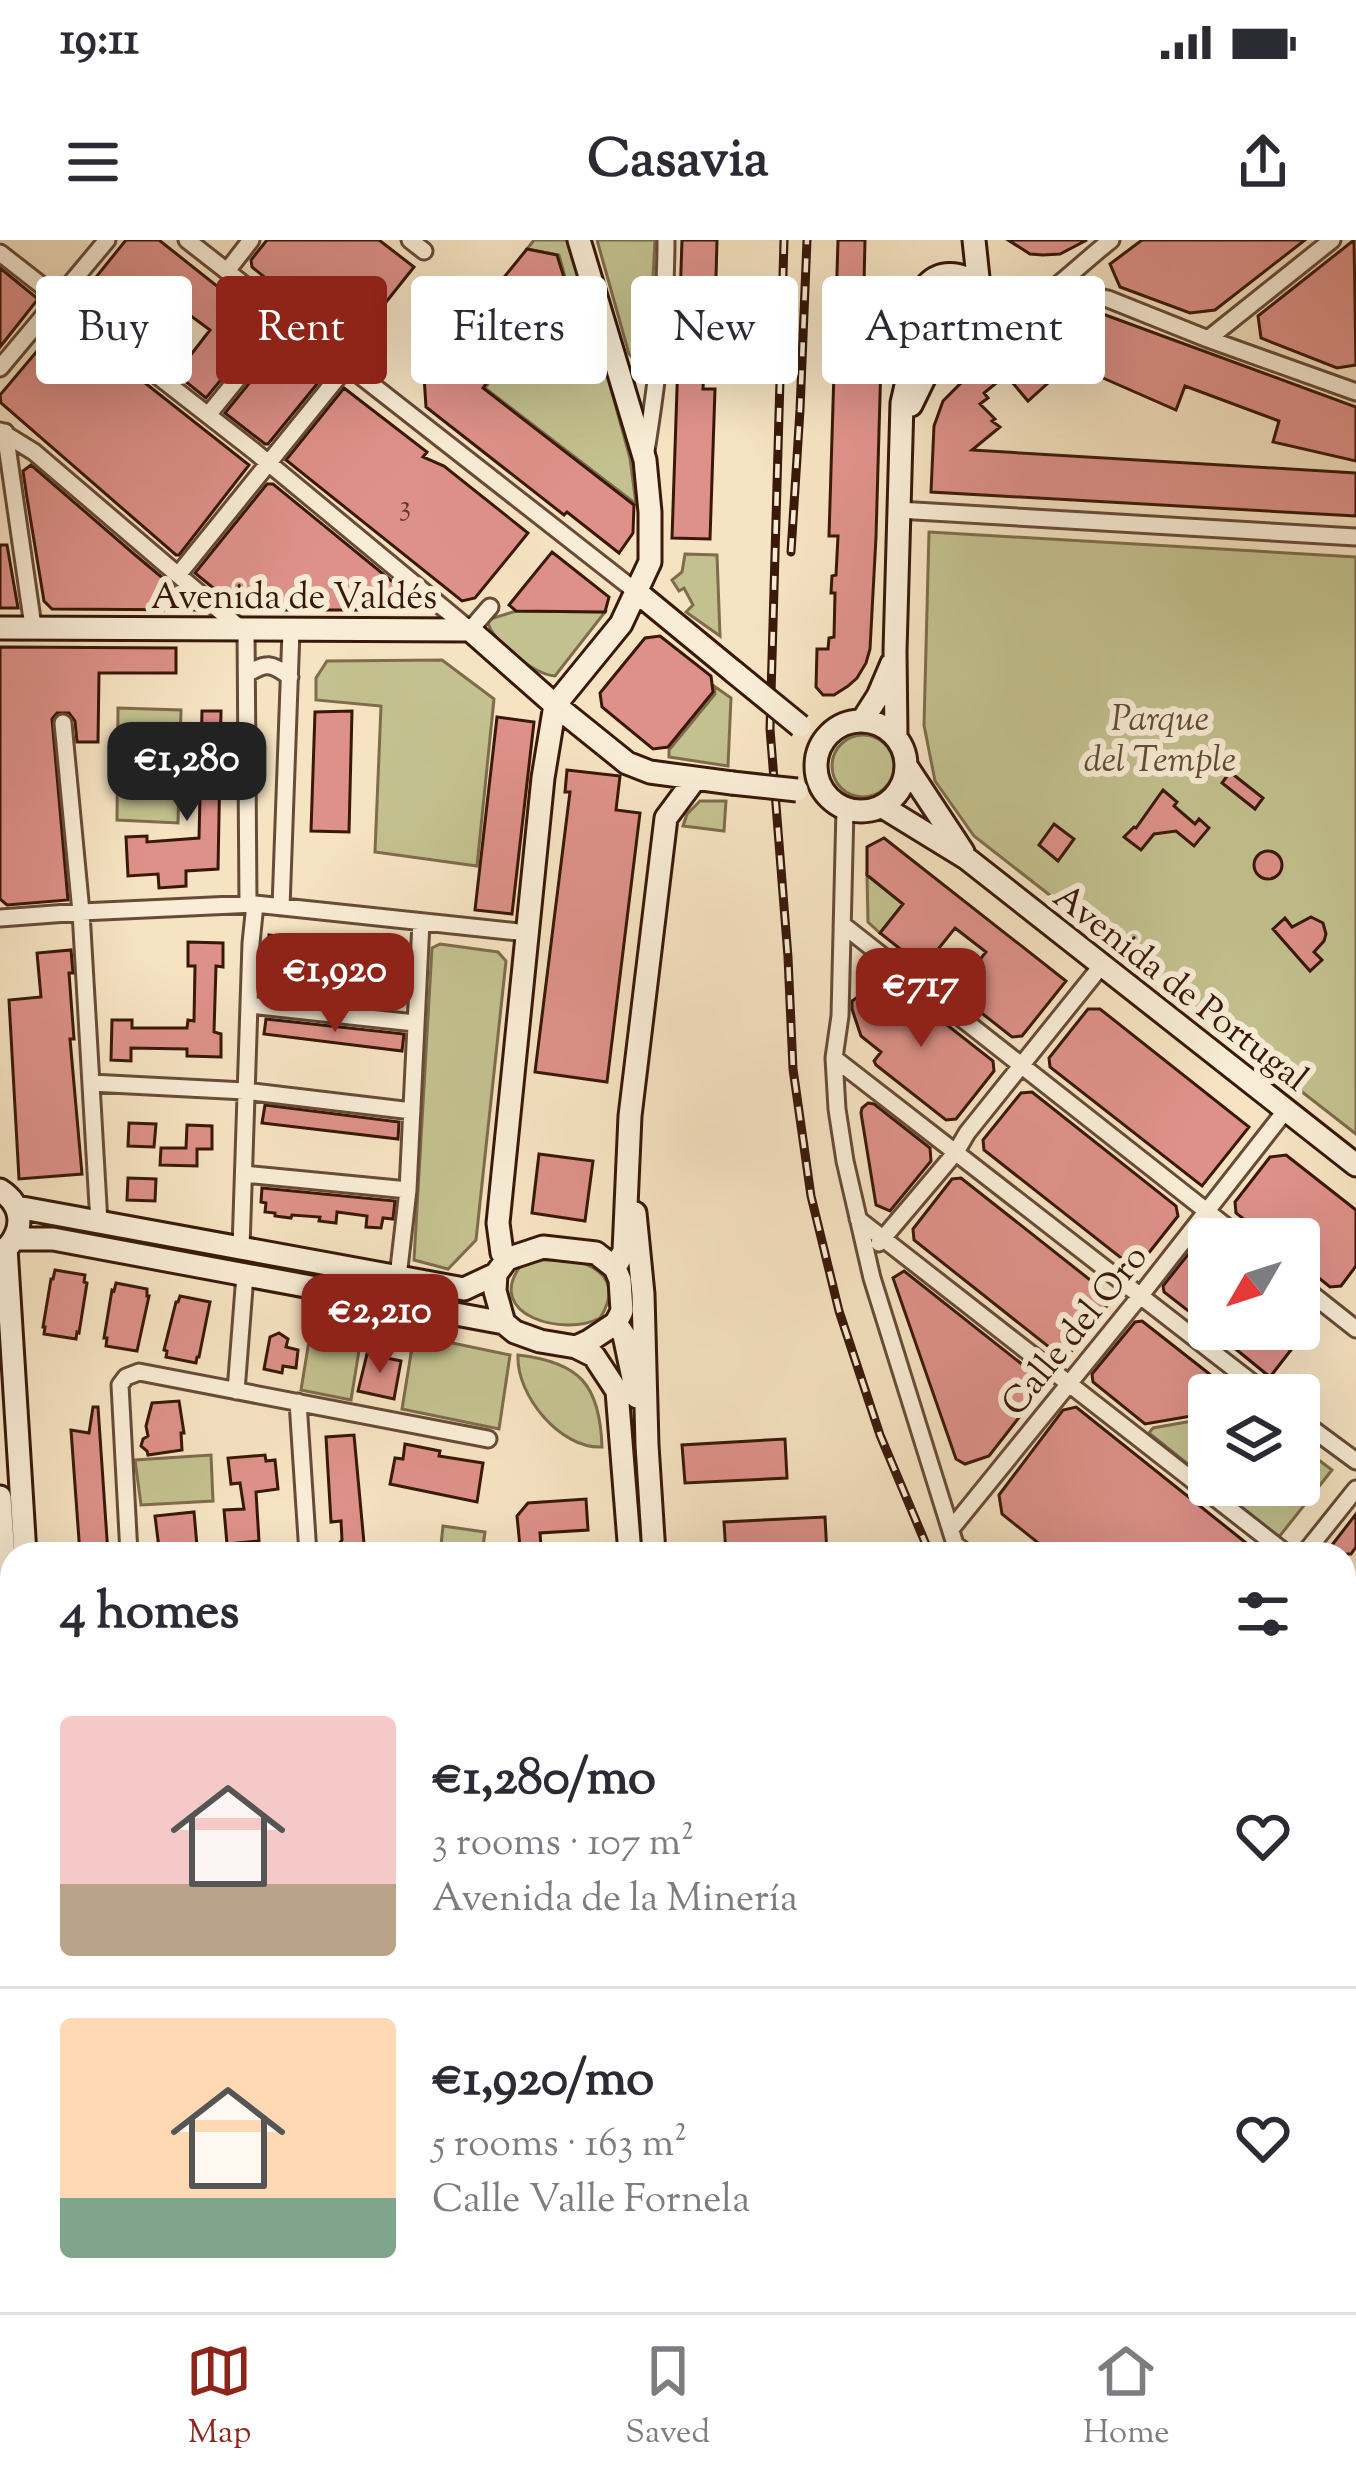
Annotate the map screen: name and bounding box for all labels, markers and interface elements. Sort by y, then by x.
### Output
text: 19:11 [60,10,139,75]
text: Casavia [587,123,769,201]
icon: menu [60,129,126,195]
icon: share [1230,129,1296,195]
chip: Buy [36,276,192,384]
chip: Rent [216,276,387,384]
chip: Filters [411,276,607,384]
chip: New [631,276,798,384]
chip: Apartment [822,276,1105,384]
house number: 3 [399,486,411,529]
street label: Avenida de Valdés [151,573,437,625]
park label: Parque del Temple [1084,695,1236,788]
pin: €1,280 [89,722,285,824]
text: €1,280 [134,733,240,789]
street label: Avenida de Portugal [1041,873,1318,1106]
pin: €1,920 [237,933,433,1035]
text: €1,920 [283,944,387,1000]
pin: €717 [850,948,992,1050]
text: €717 [883,959,959,1015]
north arrow [1188,1218,1320,1350]
map controls [1188,1218,1320,1506]
street label: Calle del Oro [991,1235,1162,1428]
pin: €2,210 [282,1274,478,1376]
text: €2,210 [328,1285,432,1341]
button: layers [1188,1374,1320,1506]
text: 4 homes [60,1578,239,1651]
icon: filters [1230,1581,1296,1647]
text: €1,280/mo [432,1744,656,1817]
icon: home [156,1764,300,1908]
icon: heart [1230,1803,1296,1869]
text: 3 rooms · 107 m² [432,1817,694,1873]
text: Avenida de la Minería [432,1873,798,1929]
text: €1,920/mo [432,2045,654,2118]
icon: home [156,2066,300,2210]
icon: heart [1230,2105,1296,2171]
text: 5 rooms · 163 m² [432,2118,687,2174]
text: Calle Valle Fornela [432,2174,750,2230]
tab: Map [186,2338,252,2458]
tab: Saved [625,2338,710,2458]
tab: Home [1083,2338,1170,2458]

